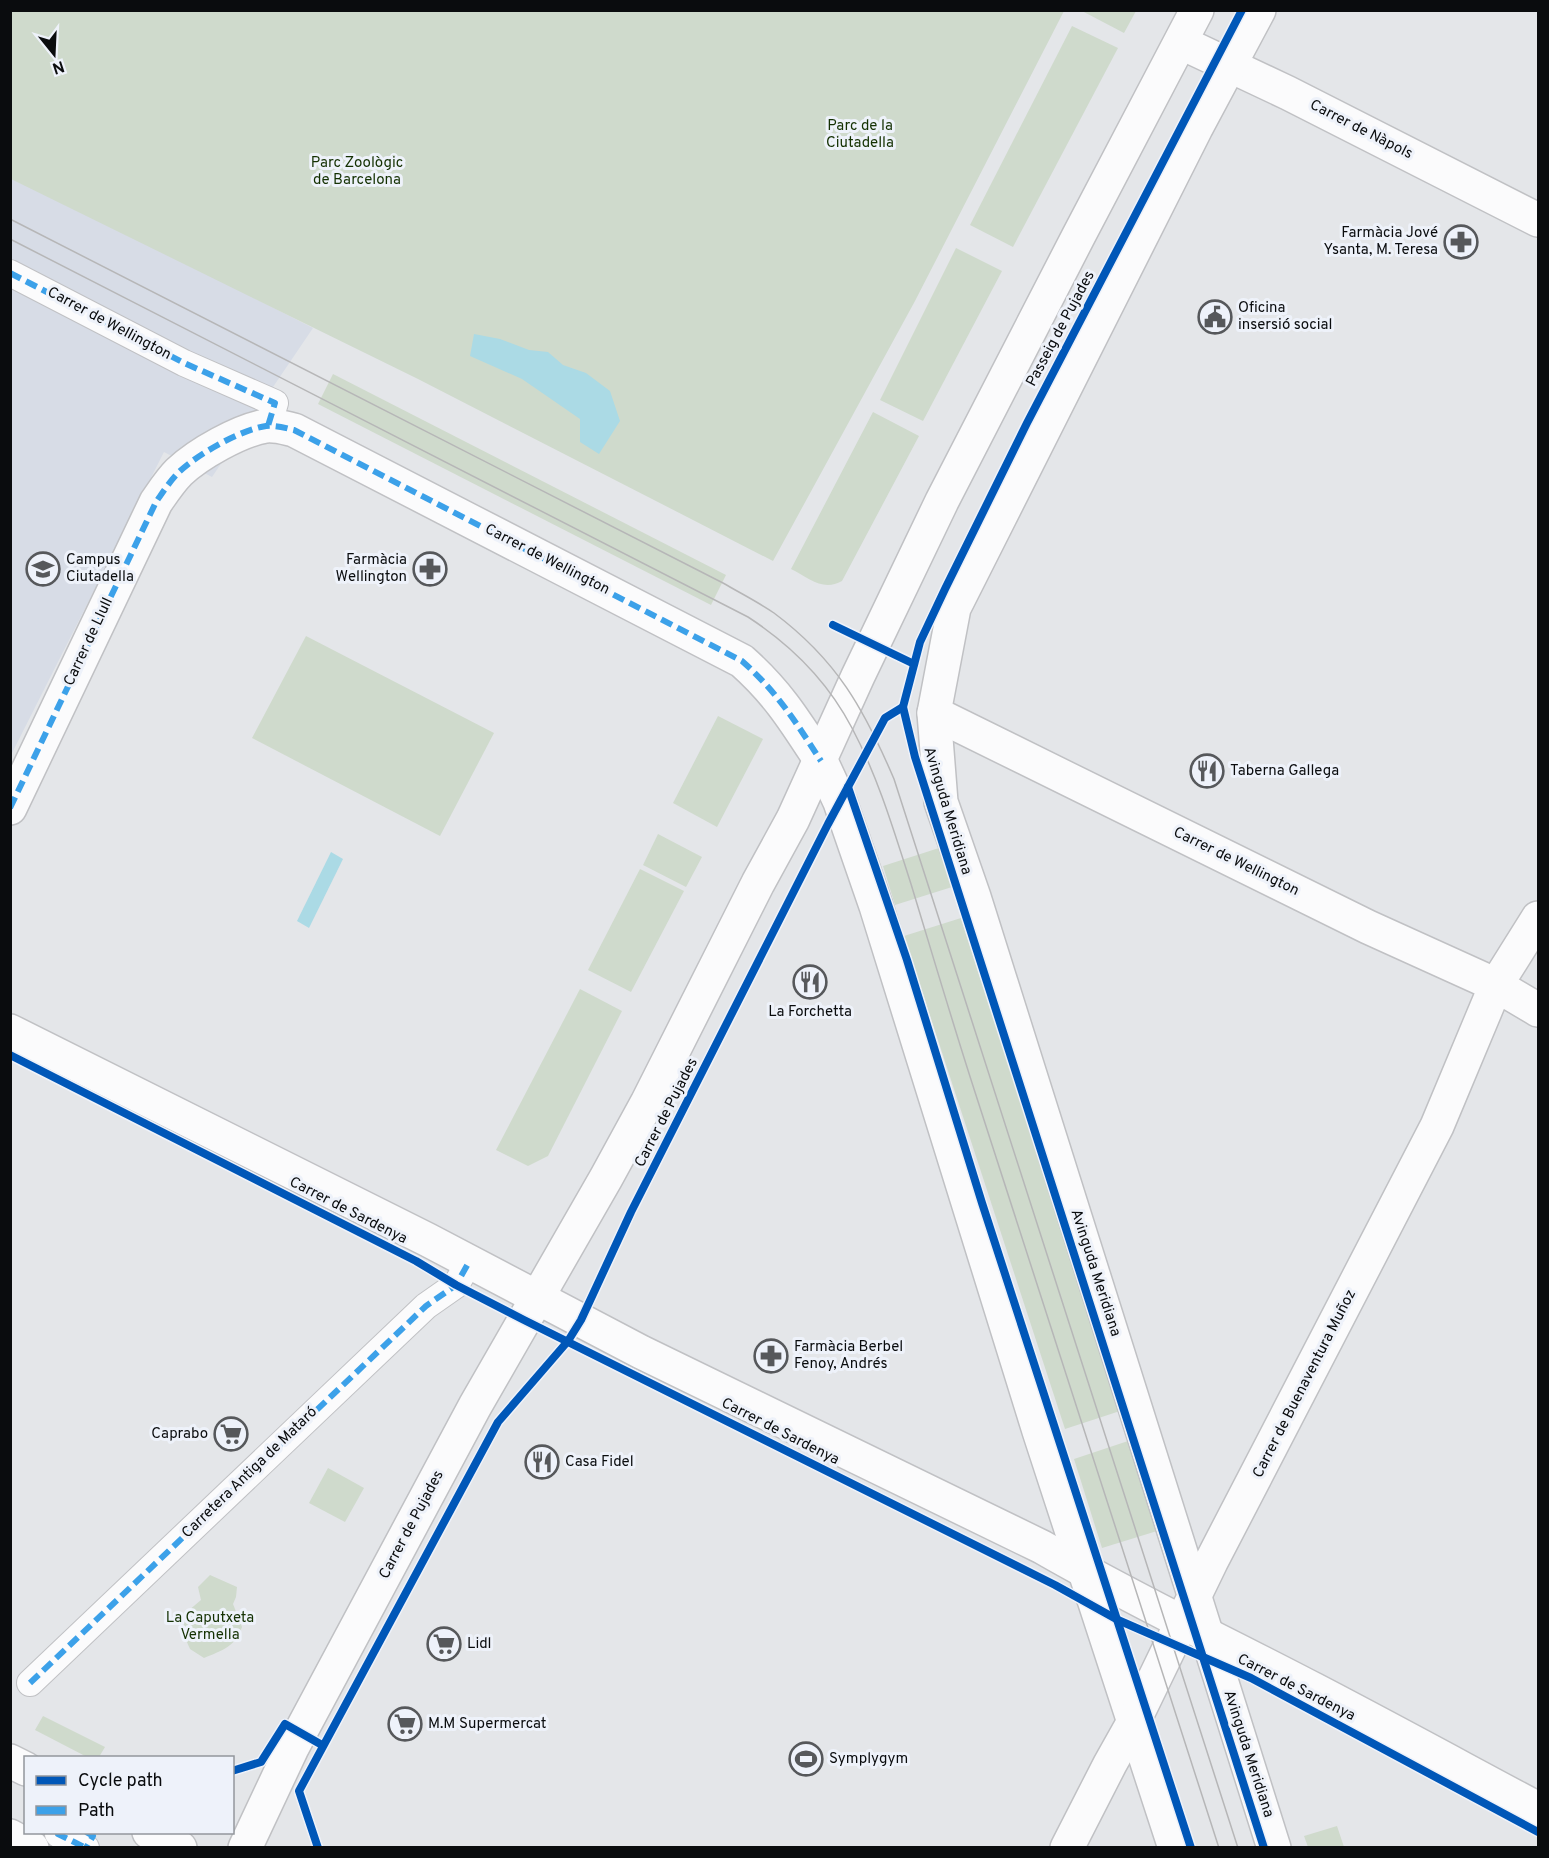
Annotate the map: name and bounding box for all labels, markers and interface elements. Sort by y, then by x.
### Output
north arrow [24,24,84,84]
text: N [49,55,67,78]
street label: Carrer de Nàpols [1306,96,1416,164]
park label: Parc de la Ciutadella [826,117,894,153]
park label: Parc Zoològic de Barcelona [311,154,403,190]
place label: Farmàcia Jové Ysanta, M. Teresa [1324,224,1438,260]
pharmacy icon: Farmàcia Jové Ysanta, M. Teresa [1443,224,1479,260]
street label: Passeig de Pujades [1022,268,1100,390]
street label: Carrer de Wellington [44,283,174,365]
public building icon: Oficina insersió social [1197,299,1233,335]
place label: Oficina insersió social [1238,299,1332,335]
street label: Carrer de Wellington [481,520,613,600]
school or university icon: Campus Ciutadella [25,551,61,587]
place label: Campus Ciutadella [66,551,134,587]
place label: Farmàcia Wellington [336,551,407,587]
pharmacy icon: Farmàcia Wellington [412,551,448,587]
street label: Carrer de Llull [60,595,118,689]
street label: Avinguda Meridiana [918,745,976,877]
restaurant icon: Taberna Gallega [1189,753,1225,789]
place label: Taberna Gallega [1230,762,1339,781]
street label: Carrer de Wellington [1170,823,1302,901]
restaurant icon: La Forchetta [792,964,828,1000]
place label: La Forchetta [768,1003,852,1022]
street label: Carrer de Pujades [631,1055,703,1171]
street label: Carrer de Sardenya [286,1173,410,1249]
street label: Avinguda Meridiana [1065,1207,1125,1339]
street label: Carrer de Buenaventura Muñoz [1249,1287,1361,1481]
pharmacy icon: Farmàcia Berbel Fenoy, Andrés [753,1338,789,1374]
place label: Farmàcia Berbel Fenoy, Andrés [794,1338,903,1374]
street label: Carrer de Sardenya [718,1394,842,1470]
street label: Carretera Antiga de Mataró [178,1403,322,1543]
supermarket icon: Caprabo [213,1416,249,1452]
place label: Caprabo [151,1425,208,1444]
restaurant icon: Casa Fidel [524,1444,560,1480]
place label: Casa Fidel [565,1453,634,1472]
street label: Carrer de Pujades [375,1468,449,1582]
park label: La Caputxeta Vermella [166,1609,254,1645]
supermarket icon: Lidl [426,1626,462,1662]
place label: Lidl [467,1635,492,1654]
street label: Carrer de Sardenya [1234,1650,1358,1726]
street label: Avinguda Meridiana [1218,1688,1278,1820]
supermarket icon: M.M Supermercat [387,1706,423,1742]
place label: M.M Supermercat [428,1715,546,1734]
sports icon: Symplygym [788,1741,824,1777]
place label: Symplygym [829,1750,908,1769]
legend [24,1756,234,1834]
text: Cycle path [78,1770,163,1793]
text: Path [78,1800,115,1823]

